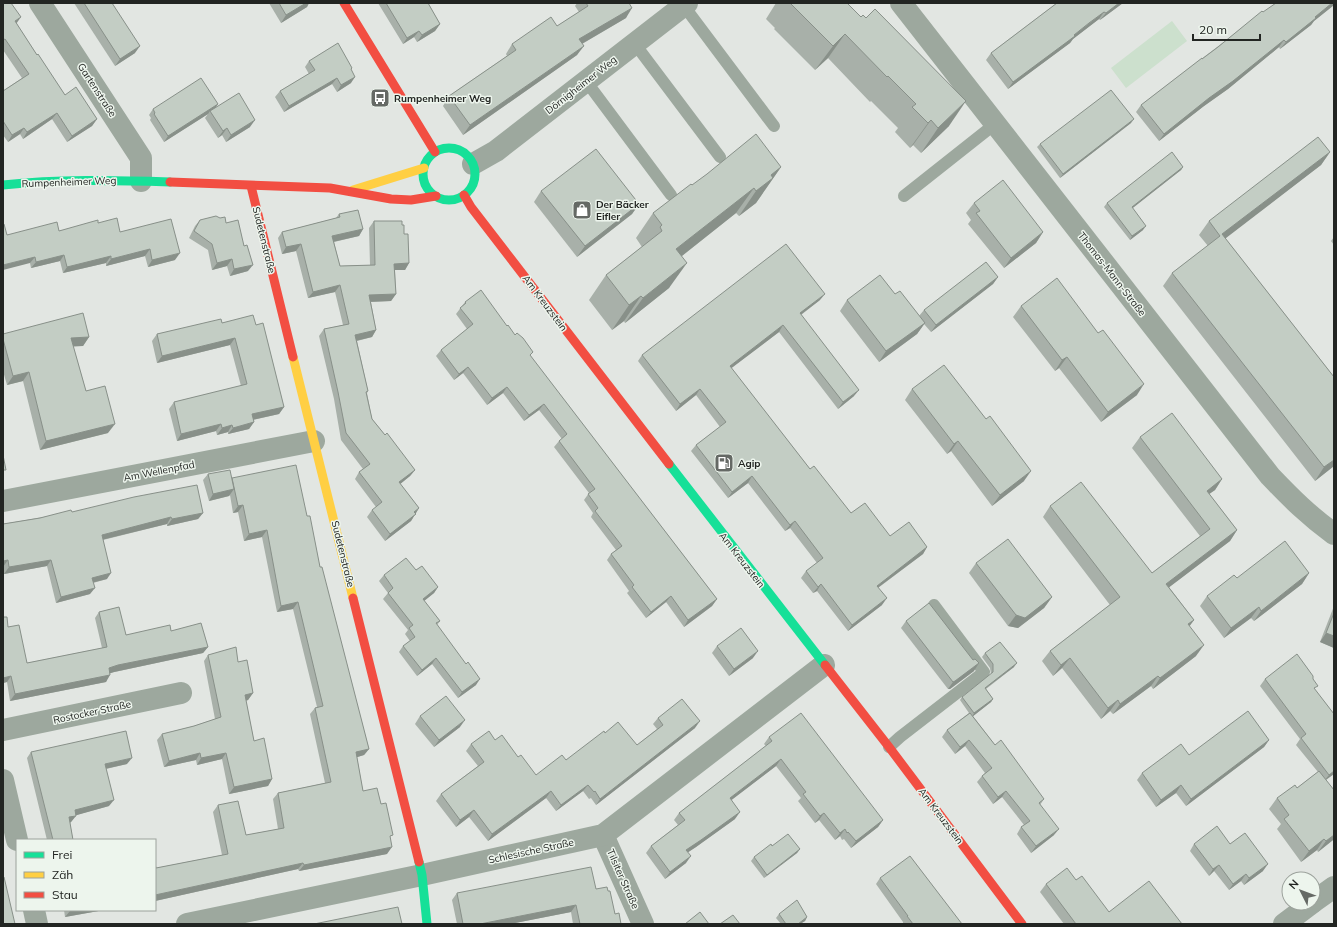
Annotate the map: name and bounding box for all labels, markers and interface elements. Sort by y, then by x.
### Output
scale bar [1193,16,1260,42]
text: 20 m [1199,22,1227,37]
street label: Dörnigheimer Weg [543,53,619,117]
street label: Gartenstraße [75,61,119,119]
bus stop icon: Rumpenheimer Weg [369,87,391,109]
place label: Rumpenheimer Weg [394,92,491,105]
street label: Rumpenheimer Weg [21,174,117,190]
place label: Der Bäcker Eifler [596,198,649,223]
shop icon: Der Bäcker Eifler [571,199,593,221]
street label: Sudetenstraße [249,205,279,275]
street label: Thomas-Mann-Straße [1075,229,1149,319]
street label: Am Kreuzstein [520,272,570,334]
fuel station icon: Agip [713,452,735,474]
place label: Agip [738,457,760,470]
street label: Am Wellenpfad [122,458,196,484]
street label: Sudetenstraße [328,519,358,589]
street label: Am Kreuzstein [716,530,768,591]
street label: Rostocker Straße [52,697,132,727]
street label: Am Kreuzstein [916,785,966,847]
street label: Schlesische Straße [487,836,575,866]
legend [16,839,156,911]
text: Frei [52,847,72,862]
street label: Tilsiter Straße [604,847,642,911]
text: Zäh [52,867,73,882]
north arrow [1281,871,1321,911]
text: N [1286,877,1302,892]
text: Stau [52,887,78,902]

